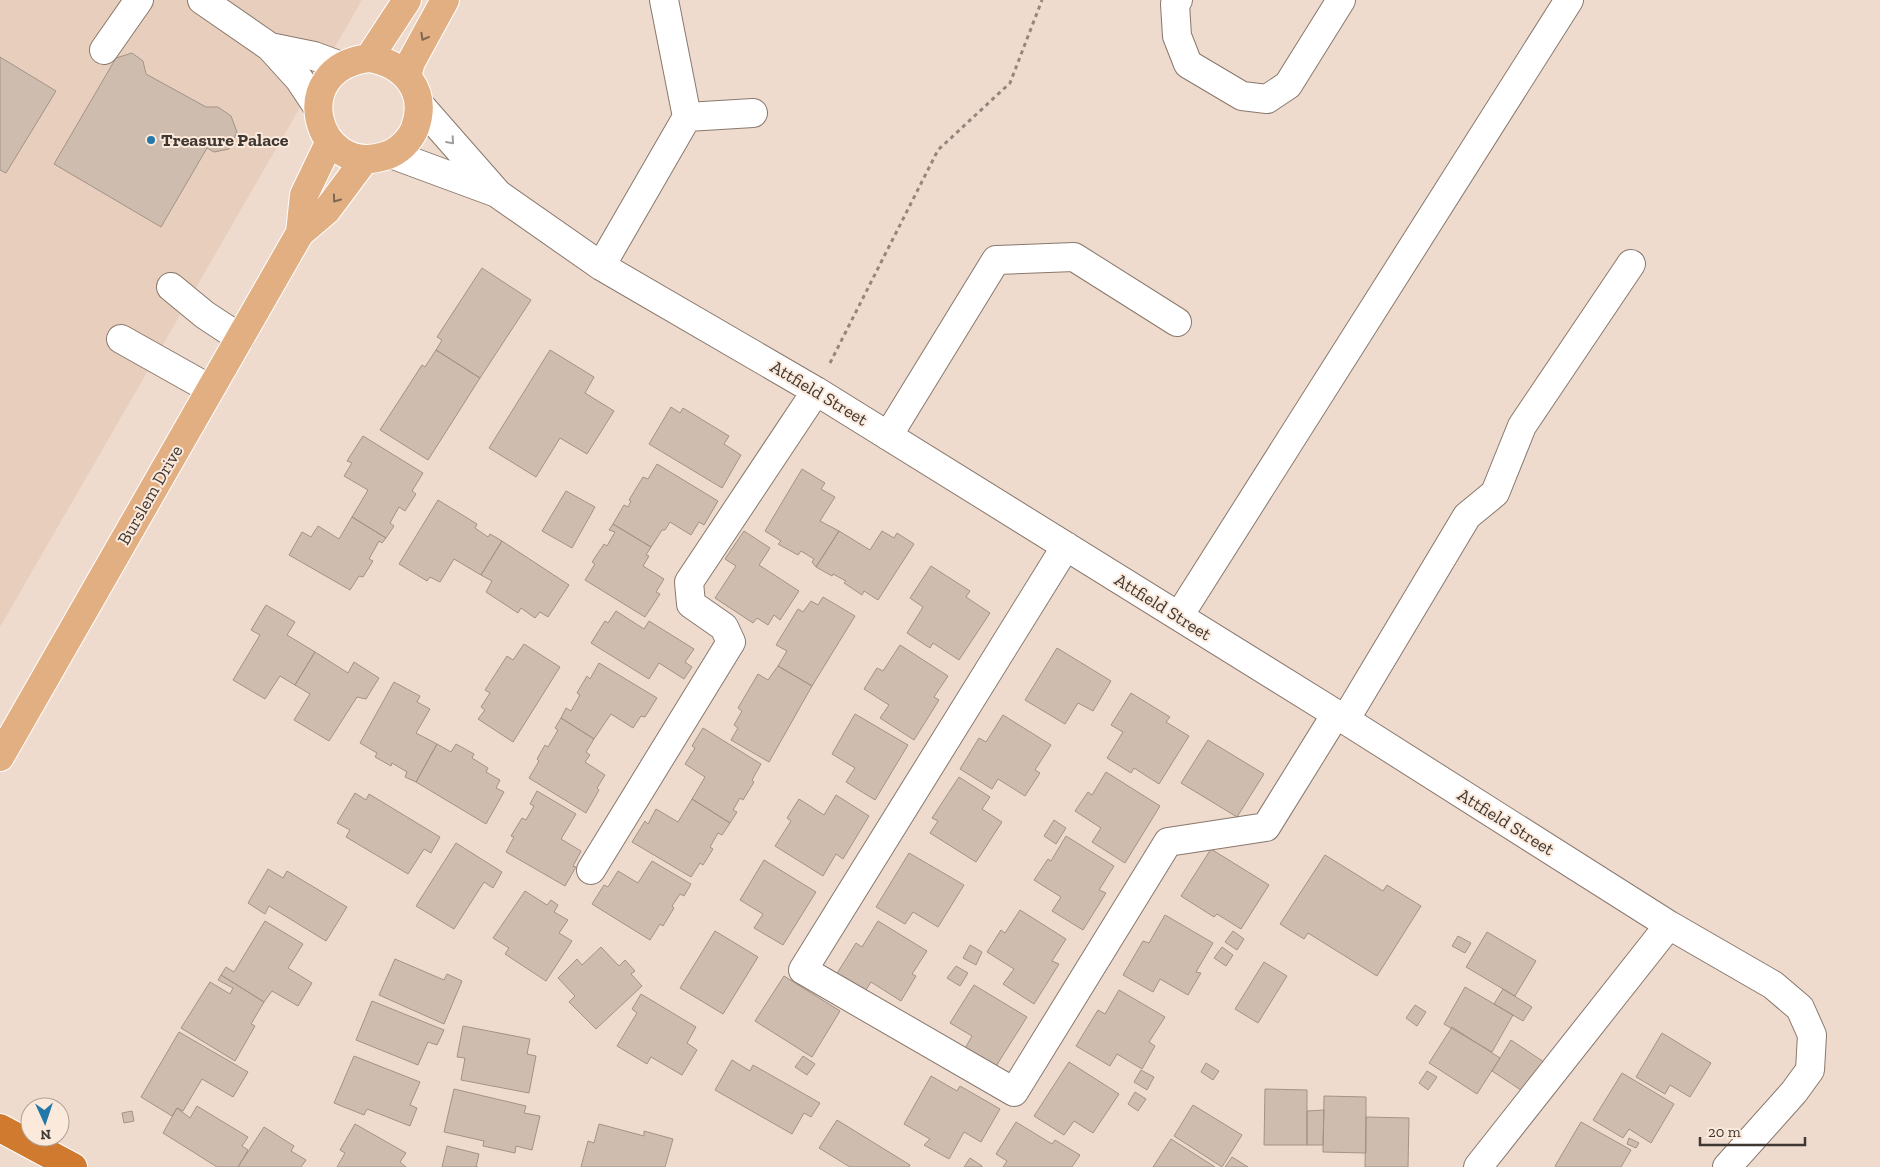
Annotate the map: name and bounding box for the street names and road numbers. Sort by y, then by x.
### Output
street label: Attfield Street [766,355,872,431]
street label: Burslem Drive [113,441,187,549]
street label: Attfield Street [1111,569,1216,646]
street label: Attfield Street [1454,784,1559,861]

